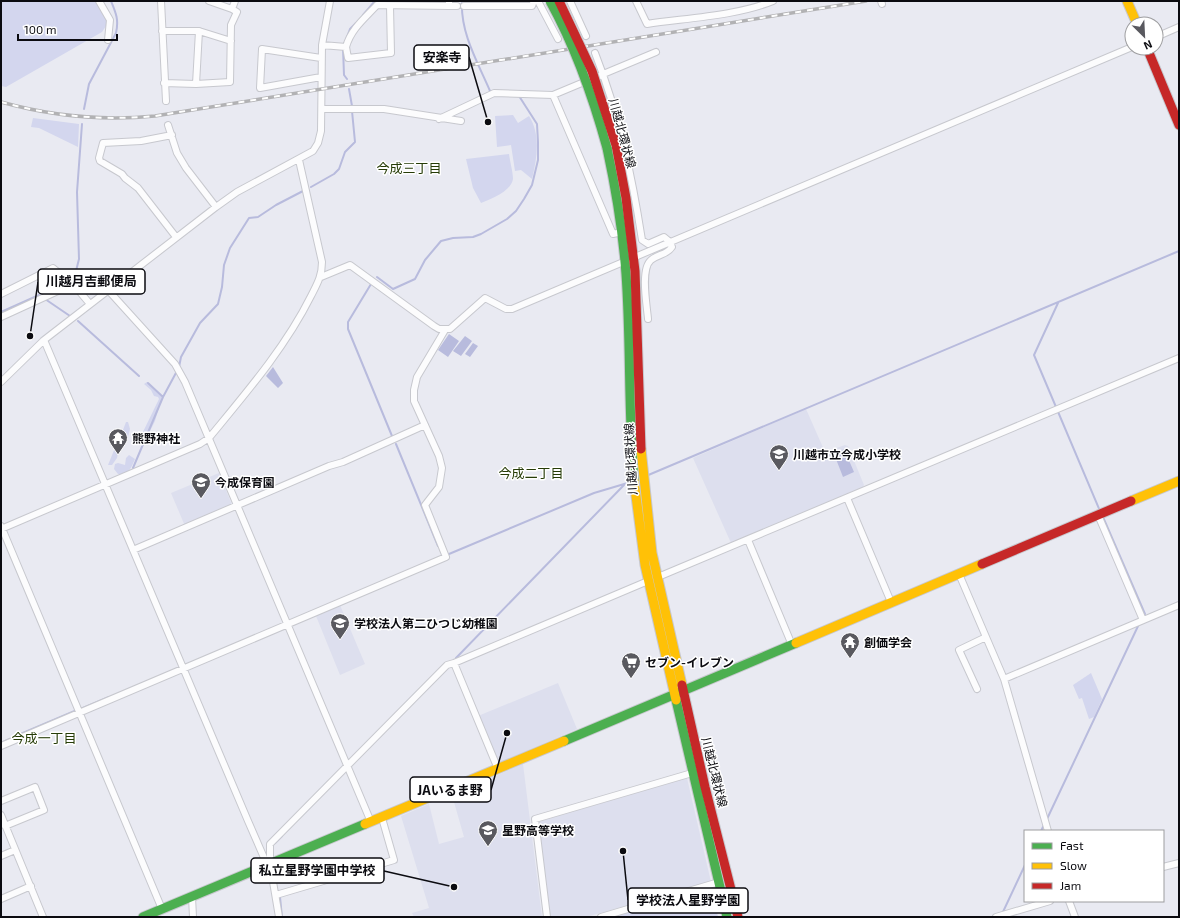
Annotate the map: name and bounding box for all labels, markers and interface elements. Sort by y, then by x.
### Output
scale bar [18,16,117,42]
north arrow [1124,16,1164,56]
text: 100 m [24,22,56,36]
text: N [1142,38,1155,53]
callout: 安楽寺 [414,45,469,70]
text: 安楽寺 [422,49,462,65]
street label: 川越北環状線 [607,96,639,170]
district label: 今成三丁目 [376,160,442,176]
callout: 川越月吉郵便局 [38,269,145,294]
text: 川越月吉郵便局 [45,273,137,289]
street label: 川越北環状線 [621,423,639,495]
temple icon: 熊野神社 [107,427,129,455]
place label: 熊野神社 [132,431,180,445]
school or university icon: 川越市立今成小学校 [768,443,790,471]
place label: 川越市立今成小学校 [793,447,901,461]
district label: 今成二丁目 [498,465,564,481]
school or university icon: 今成保育園 [190,471,212,499]
place label: 今成保育園 [215,475,275,489]
school or university icon: 学校法人第二ひつじ幼稚園 [329,612,351,640]
place label: 学校法人第二ひつじ幼稚園 [354,616,498,630]
temple icon: 創価学会 [839,631,861,659]
place label: 創価学会 [864,635,912,649]
supermarket icon: セブン-イレブン [620,651,642,679]
place label: セブン-イレブン [645,655,734,669]
district label: 今成一丁目 [11,730,77,746]
street label: 川越北環状線 [699,735,731,809]
callout: JAいるま野 [410,777,491,802]
text: JAいるま野 [417,782,483,798]
school or university icon: 星野高等学校 [477,819,499,847]
place label: 星野高等学校 [502,823,574,837]
legend [1024,830,1164,902]
text: Fast [1060,838,1084,852]
callout: 私立星野学園中学校 [251,858,384,883]
text: Slow [1060,858,1087,872]
text: 私立星野学園中学校 [258,862,376,878]
text: Jam [1060,878,1081,892]
callout: 学校法人星野学園 [628,888,748,913]
text: 学校法人星野学園 [636,892,740,908]

